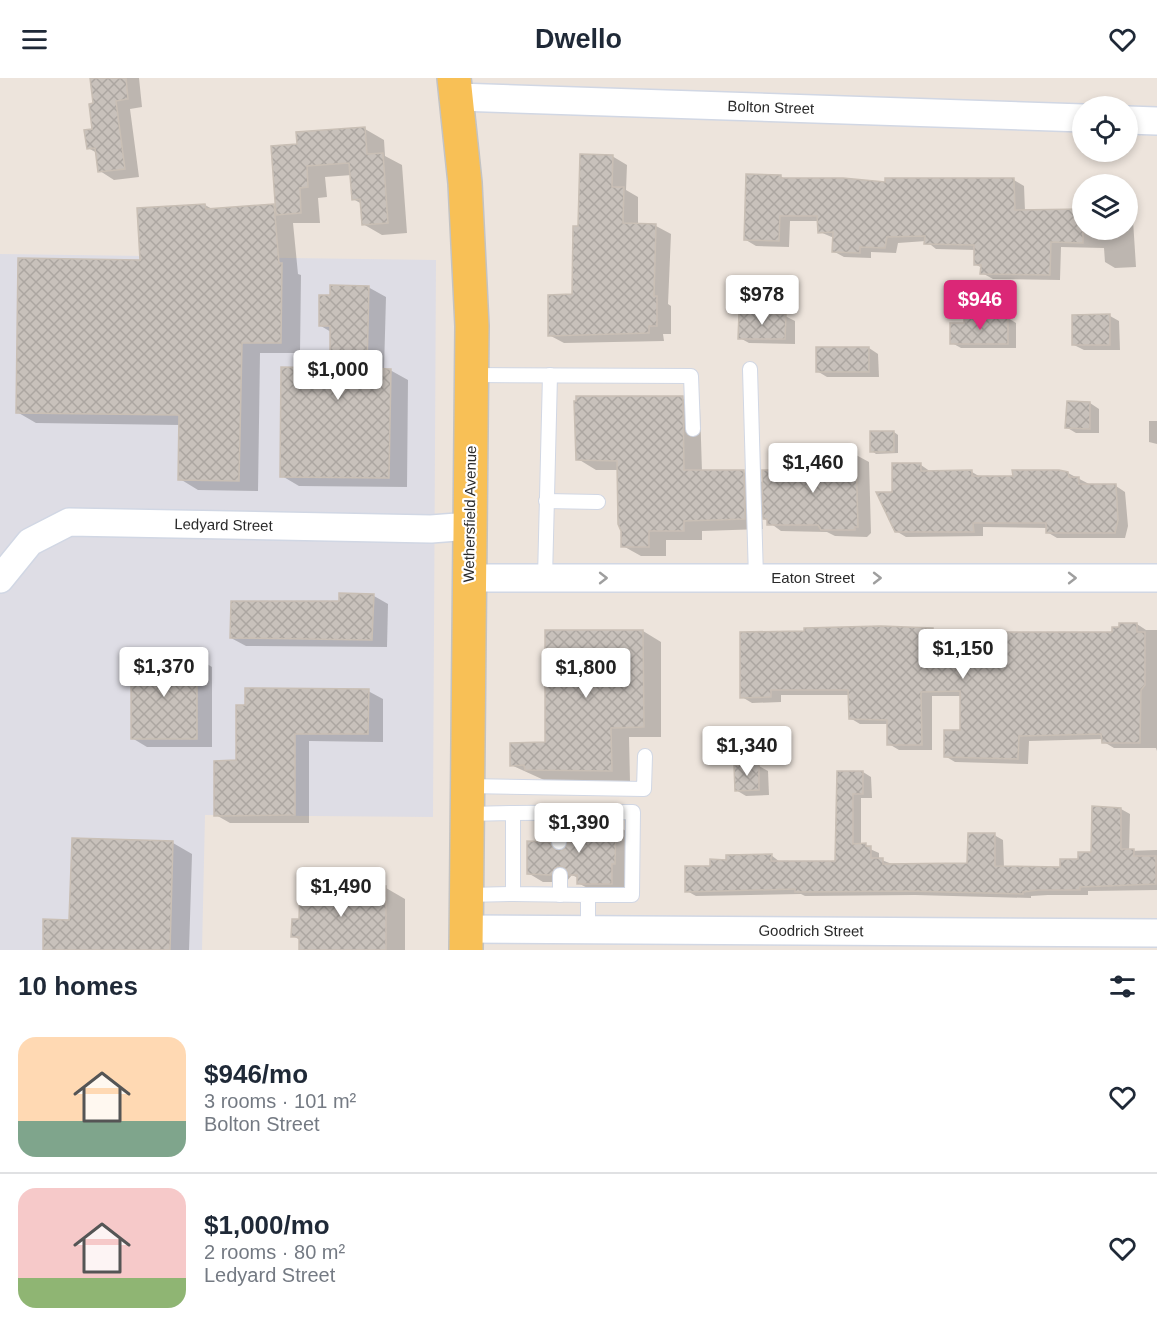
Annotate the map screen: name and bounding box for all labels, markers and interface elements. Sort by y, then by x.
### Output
icon: menu [18,23,51,56]
icon: heart [1106,23,1139,56]
text: Dwello [535,24,622,54]
map controls [1072,96,1138,240]
button: locate [1072,96,1138,162]
street label: Bolton Street [727,97,815,117]
button: layers [1072,174,1138,240]
pin: $978 [726,275,798,326]
pin: $946 [944,280,1016,331]
text: $978 [740,283,784,305]
text: $946 [958,288,1002,310]
pin: $1,000 [289,350,387,401]
text: $1,000 [307,358,369,380]
pin: $1,460 [764,443,862,494]
street label: Wethersfield Avenue [460,445,479,583]
text: $1,460 [782,451,844,473]
street label: Ledyard Street [174,515,274,534]
street label: Eaton Street [771,569,856,586]
one-way arrow [599,572,608,584]
one-way arrow [873,572,882,584]
one-way arrow [1068,572,1077,584]
pin: $1,150 [914,629,1012,680]
text: $1,150 [932,637,994,659]
pin: $1,370 [115,647,213,698]
pin: $1,800 [537,648,635,699]
text: $1,370 [133,655,195,677]
text: $1,800 [555,656,617,678]
pin: $1,340 [698,726,796,777]
text: $1,340 [716,734,778,756]
pin: $1,390 [530,803,628,854]
text: $1,390 [548,811,610,833]
pin: $1,490 [292,867,390,918]
text: $1,490 [310,875,372,897]
street label: Goodrich Street [758,922,864,939]
icon: filters [1106,970,1139,1003]
text: 10 homes [18,971,138,1001]
text: $946/mo [204,1059,308,1089]
icon: home [66,1061,138,1133]
icon: heart [1106,1081,1139,1114]
text: 3 rooms · 101 m² [204,1090,356,1112]
text: Bolton Street [204,1113,320,1135]
text: $1,000/mo [204,1210,330,1240]
icon: home [66,1212,138,1284]
icon: heart [1106,1232,1139,1265]
text: 2 rooms · 80 m² [204,1241,345,1263]
text: Ledyard Street [204,1264,335,1286]

